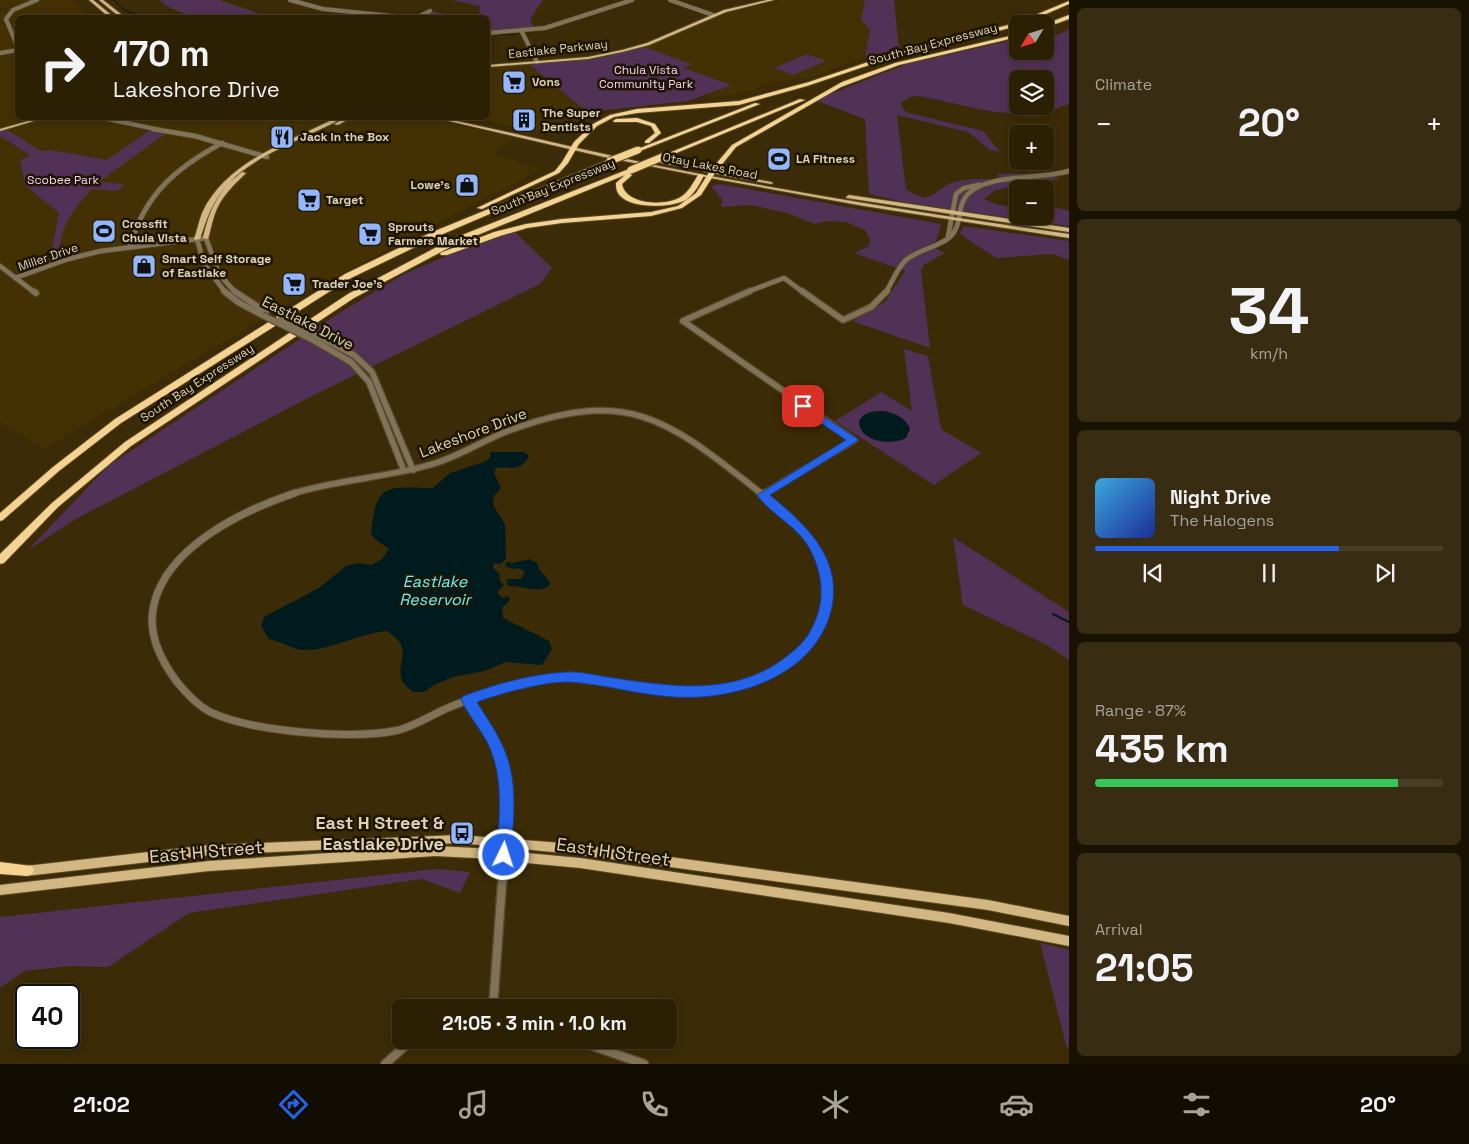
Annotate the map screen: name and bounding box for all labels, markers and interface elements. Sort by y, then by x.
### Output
north arrow [1009,15,1054,60]
map controls [1009,15,1054,225]
street label: South Bay Expressway [867,19,999,69]
text: 170 m [113,32,210,76]
icon: right [30,35,95,100]
street label: Eastlake Parkway [507,36,609,62]
park label: Chula Vista Community Park [599,62,694,92]
supermarket icon: Vons [501,69,527,95]
button: layers [1009,70,1054,115]
place label: Vons [532,74,560,90]
text: Climate [1095,74,1152,95]
text: Lakeshore Drive [113,75,280,103]
text: 20° [1238,99,1300,147]
place label: The Super Dentists [542,105,601,135]
text: − [1095,106,1112,142]
text: + [1426,106,1443,142]
building icon: The Super Dentists [511,107,537,133]
restaurant icon: Jack in the Box [269,124,295,150]
button: + [1009,125,1054,170]
place label: Jack in the Box [300,129,389,145]
sports icon: LA Fitness [766,146,792,172]
street label: Otay Lakes Road [661,149,759,183]
place label: LA Fitness [796,151,855,167]
street label: South Bay Expressway [489,155,617,219]
park label: Scobee Park [27,172,99,188]
shop icon: Lowe's [454,172,480,198]
place label: Lowe's [410,177,450,193]
button: − [1009,180,1054,225]
supermarket icon: Target [296,187,322,213]
place label: Target [326,192,363,208]
place label: Crossfit Chula Vista [122,216,187,246]
sports icon: Crossfit Chula Vista [91,218,117,244]
place label: Sprouts Farmers Market [388,219,478,249]
supermarket icon: Sprouts Farmers Market [357,221,383,247]
street label: Miller Drive [16,239,80,275]
place label: Smart Self Storage of Eastlake [162,251,271,281]
shop icon: Smart Self Storage of Eastlake [131,253,157,279]
text: 34 [1229,269,1309,352]
supermarket icon: Trader Joe's [281,271,307,297]
place label: Trader Joe's [312,276,383,292]
street label: Eastlake Drive [259,291,357,354]
street label: South Bay Expressway [137,340,257,426]
text: km/h [1250,343,1288,364]
pin [782,385,824,427]
icon: arrive [789,392,817,420]
street label: Lakeshore Drive [416,403,529,462]
text: Night Drive [1170,485,1271,510]
text: The Halogens [1170,510,1274,531]
icon: previous [1139,559,1167,587]
icon: pause [1255,559,1283,587]
icon: next [1371,559,1399,587]
water label: Eastlake Reservoir [399,571,473,610]
text: Range · 87% [1095,700,1186,721]
text: 435 km [1095,725,1229,773]
place label: East H Street & Eastlake Drive [315,811,444,855]
bus stop icon: East H Street & Eastlake Drive [449,820,475,846]
position arrow [477,828,529,880]
street label: East H Street [555,832,671,871]
street label: East H Street [148,835,264,868]
text: Arrival [1095,919,1143,940]
text: 21:05 [1095,944,1194,992]
speed limit sign: 40 [15,984,80,1049]
text: 21:05 · 3 min · 1.0 km [442,1011,627,1036]
icon: directions [276,1087,311,1122]
icon: music [456,1087,491,1122]
icon: phone [637,1087,672,1122]
icon: climate [818,1087,853,1122]
icon: car [999,1087,1034,1122]
icon: filters [1179,1087,1214,1122]
text: 21:02 [73,1090,130,1118]
text: 20° [1360,1090,1396,1118]

